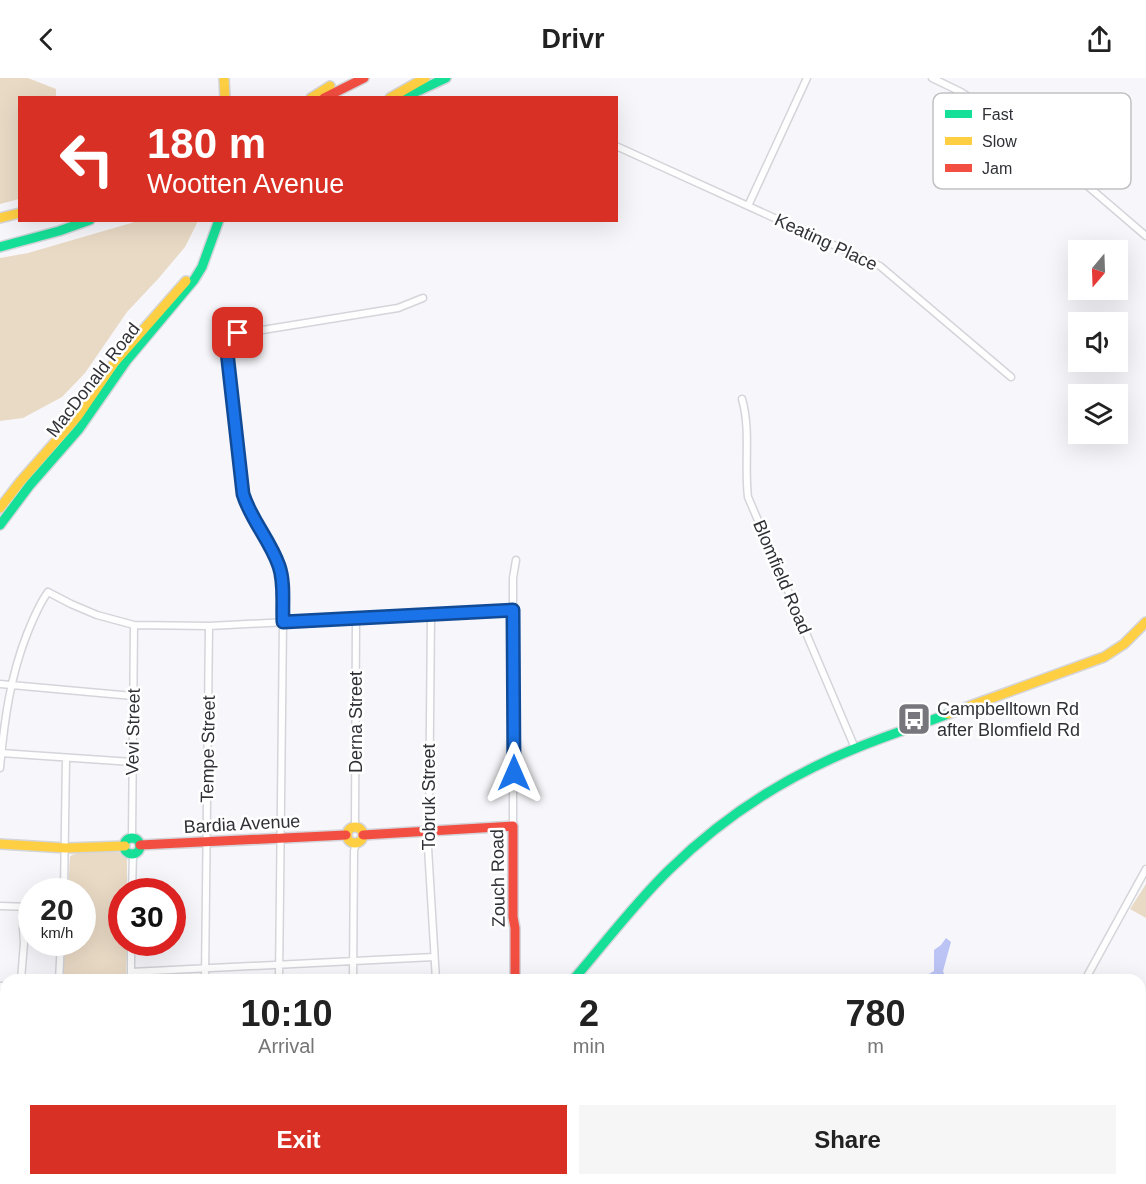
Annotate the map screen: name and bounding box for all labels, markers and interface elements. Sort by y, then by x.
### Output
icon: back [30,23,63,56]
icon: share [1083,23,1116,56]
text: Drivr [541,24,605,54]
legend [933,93,1131,189]
text: Fast [982,106,1014,123]
icon: left [48,120,126,198]
text: 180 m [147,120,266,167]
text: Slow [982,133,1017,150]
text: Jam [982,160,1012,177]
text: Wootten Avenue [147,169,344,199]
street label: Keating Place [771,209,881,275]
north arrow [1068,240,1128,300]
map controls [1068,240,1128,444]
pin [212,307,263,358]
button: sound [1068,312,1128,372]
icon: arrive [221,316,254,349]
street label: MacDonald Road [42,319,144,441]
button: layers [1068,384,1128,444]
street label: Blomfield Road [749,517,815,637]
street label: Derna Street [346,671,366,773]
street label: Vevi Street [122,688,144,776]
street label: Tempe Street [197,695,219,803]
place label: Campbelltown Rd after Blomfield Rd [937,699,1080,740]
bus stop icon: Campbelltown Rd after Blomfield Rd [896,701,932,737]
position arrow [482,741,546,805]
street label: Tobruk Street [419,743,439,851]
street label: Bardia Avenue [183,811,301,837]
street label: Zouch Road [487,829,509,927]
speed limit sign: 30 [108,878,186,956]
text: 20 [40,893,74,926]
text: km/h [41,924,73,941]
text: 10:10 [240,993,332,1034]
text: 2 [579,993,599,1034]
text: 780 [845,993,906,1034]
text: Arrival [258,1035,315,1057]
text: min [573,1035,605,1057]
text: m [867,1035,884,1057]
button: Exit [30,1105,567,1174]
button: Share [579,1105,1116,1174]

